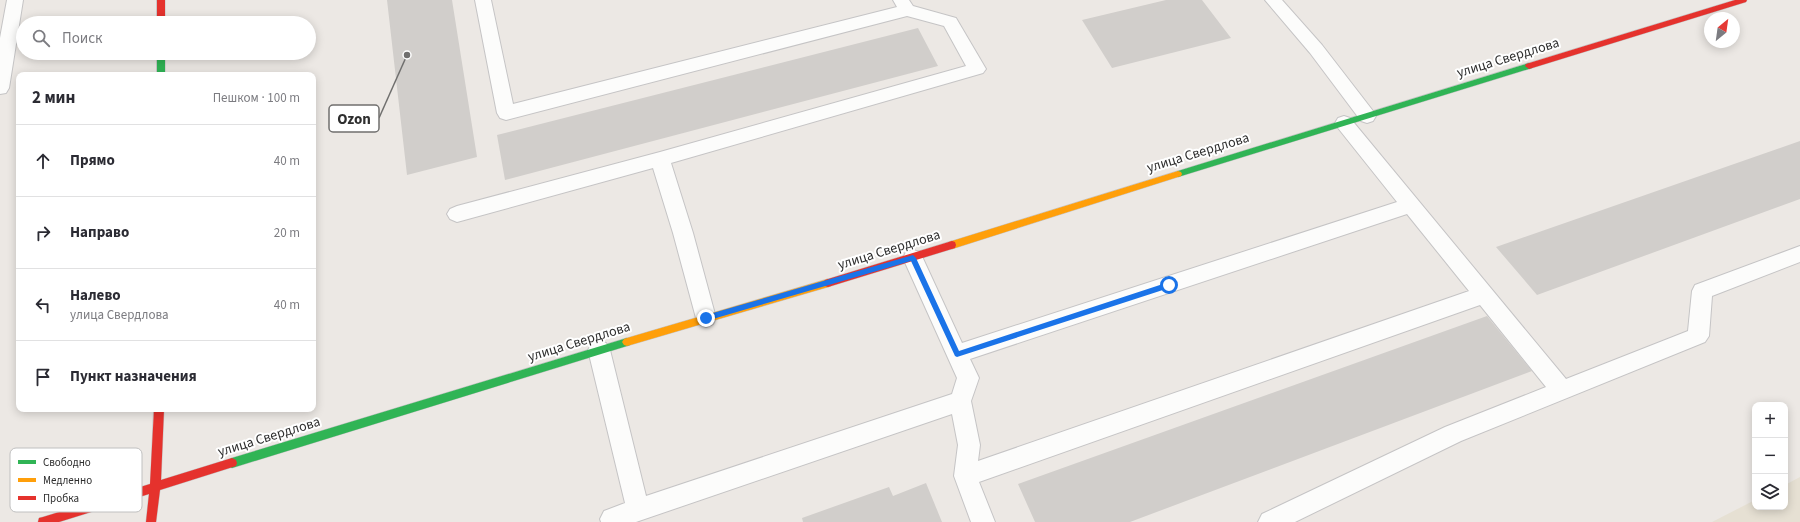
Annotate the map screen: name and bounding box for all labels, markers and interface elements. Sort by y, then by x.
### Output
north arrow [1704,12,1740,48]
search box [16,16,316,60]
icon: search [30,27,52,49]
text: Поиск [62,28,103,49]
street label: улица Свердлова [1454,33,1562,83]
text: 2 мин [32,86,75,110]
text: Пешком · 100 m [213,89,300,107]
callout: Ozon [329,105,379,132]
text: Ozon [337,109,371,130]
street label: улица Свердлова [1144,128,1252,178]
icon: ahead [32,150,54,172]
text: Прямо [70,150,115,171]
text: 40 m [274,152,300,170]
icon: right [32,222,54,244]
text: Направо [70,222,129,243]
text: 20 m [274,224,300,242]
street label: улица Свердлова [835,225,943,275]
route start [1160,276,1178,294]
text: Налево [70,285,121,306]
icon: left [32,294,54,316]
text: 40 m [274,296,300,314]
text: улица Свердлова [70,306,169,324]
route end [697,309,715,327]
street label: улица Свердлова [525,317,633,367]
icon: arrive [32,366,54,388]
text: Пункт назначения [70,366,197,387]
map controls [1752,402,1788,510]
button: + [1752,402,1788,438]
street label: улица Свердлова [215,412,323,462]
button: − [1752,438,1788,474]
legend [10,448,142,512]
text: Свободно [43,455,91,470]
text: Медленно [43,473,92,488]
button: layers [1752,474,1788,510]
text: Пробка [43,491,79,506]

